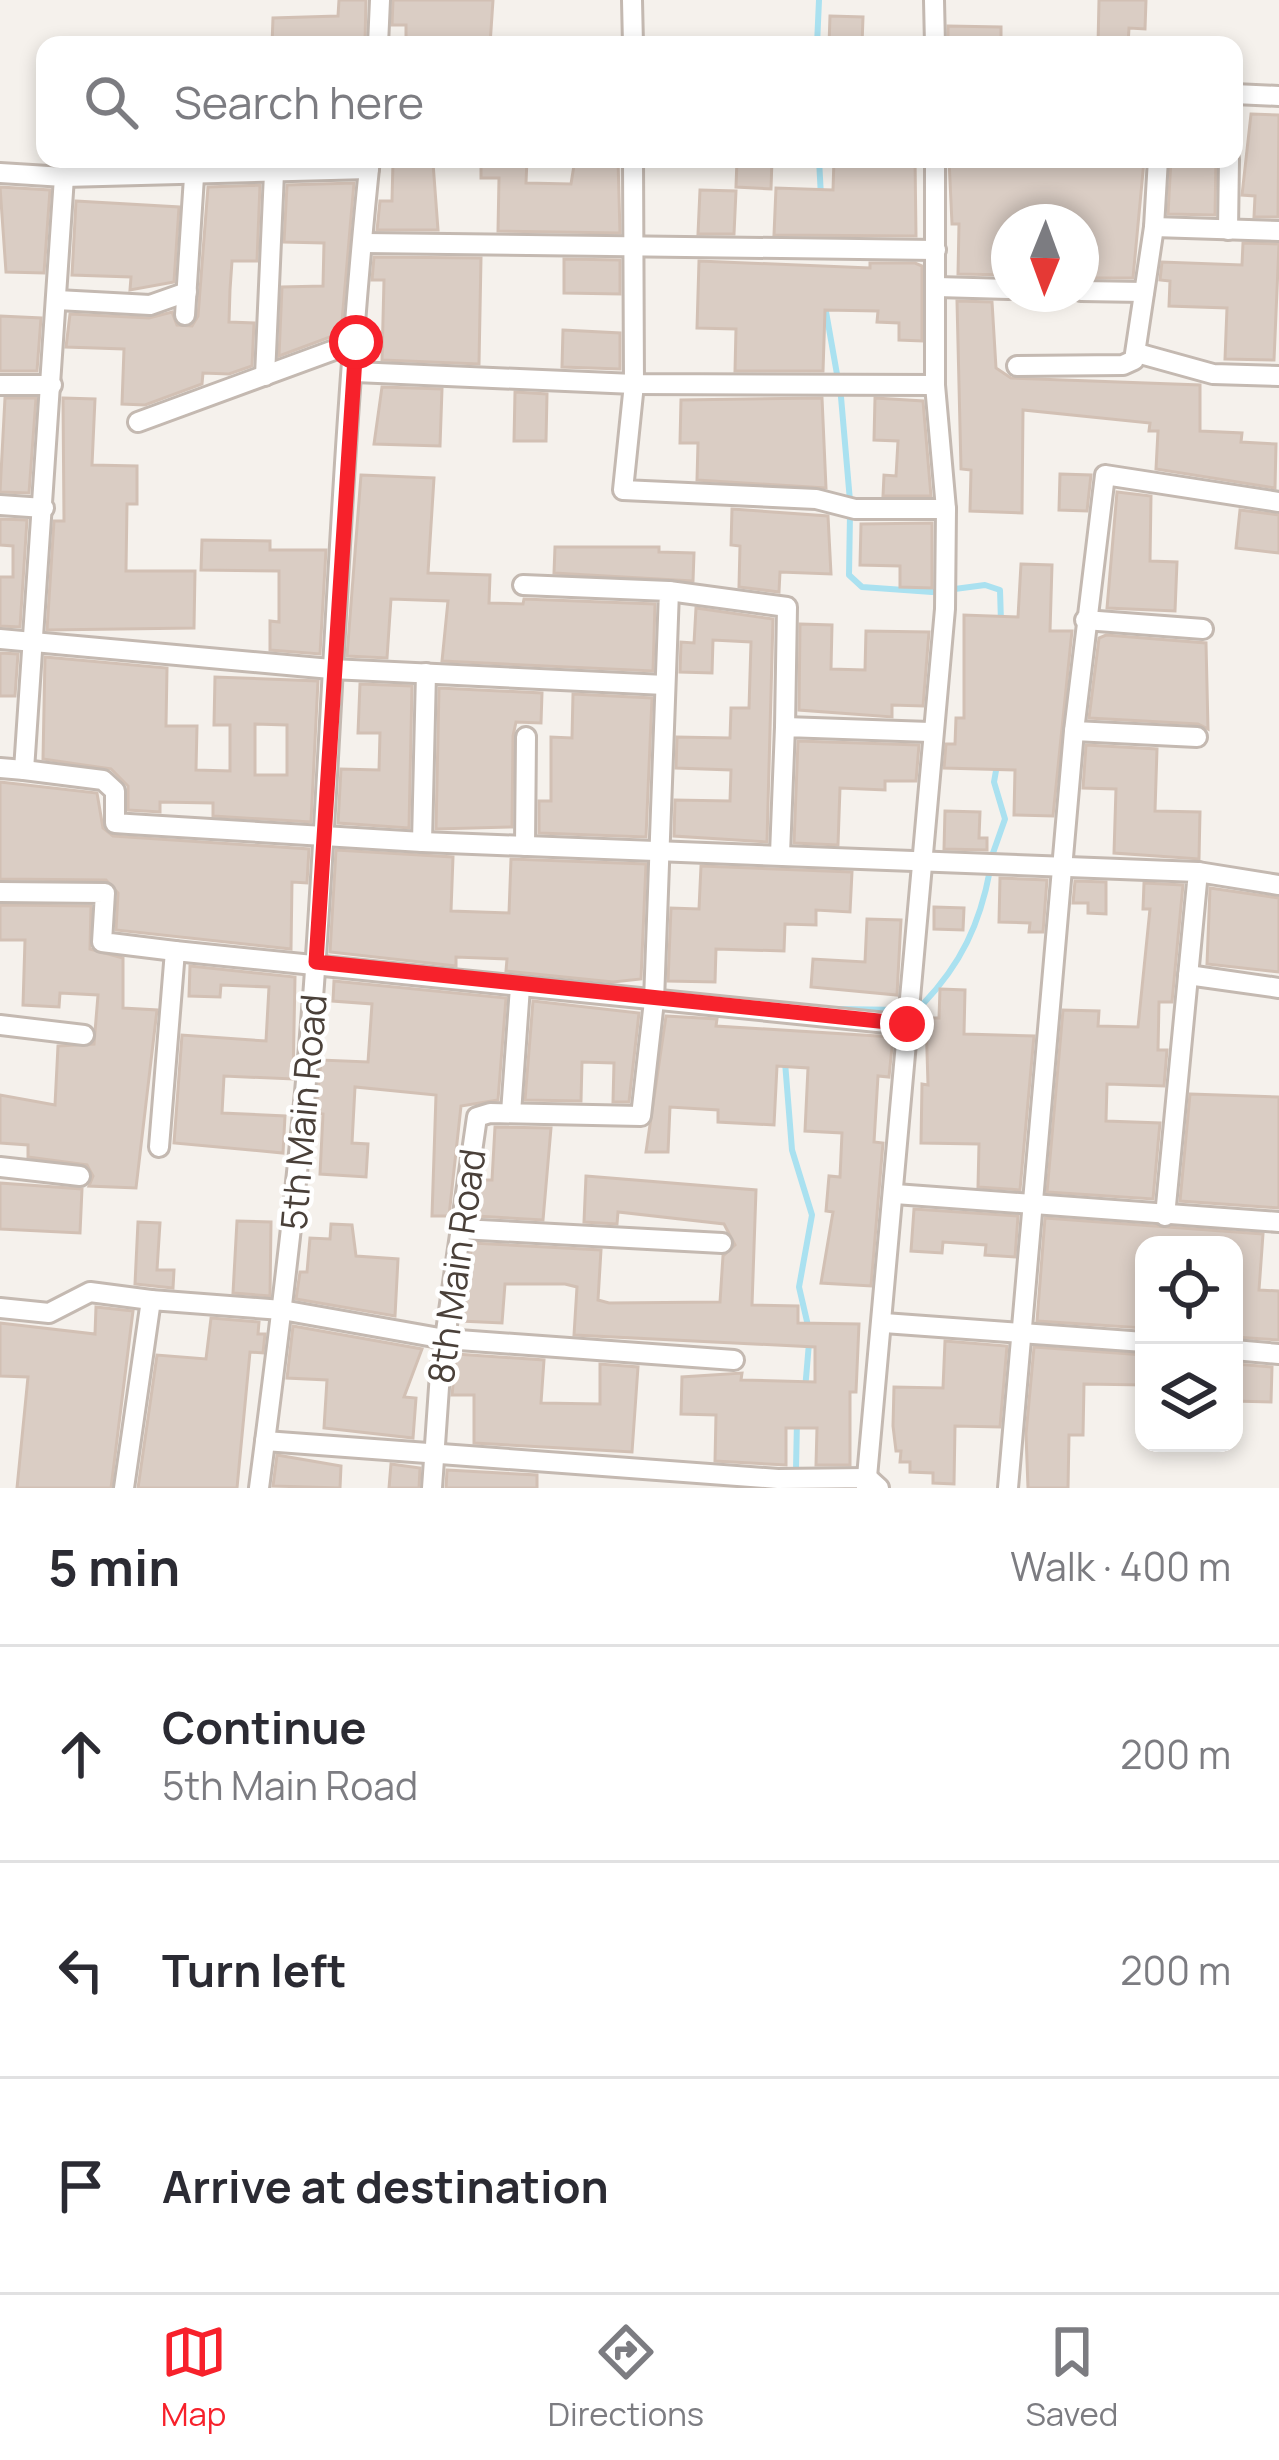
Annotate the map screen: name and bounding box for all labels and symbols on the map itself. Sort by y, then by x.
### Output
north arrow [991,204,1099,312]
route start [329,315,383,369]
street label: 5th Main Road [268,992,338,1232]
route end [880,997,934,1051]
street label: 8th Main Road [415,1146,497,1386]

